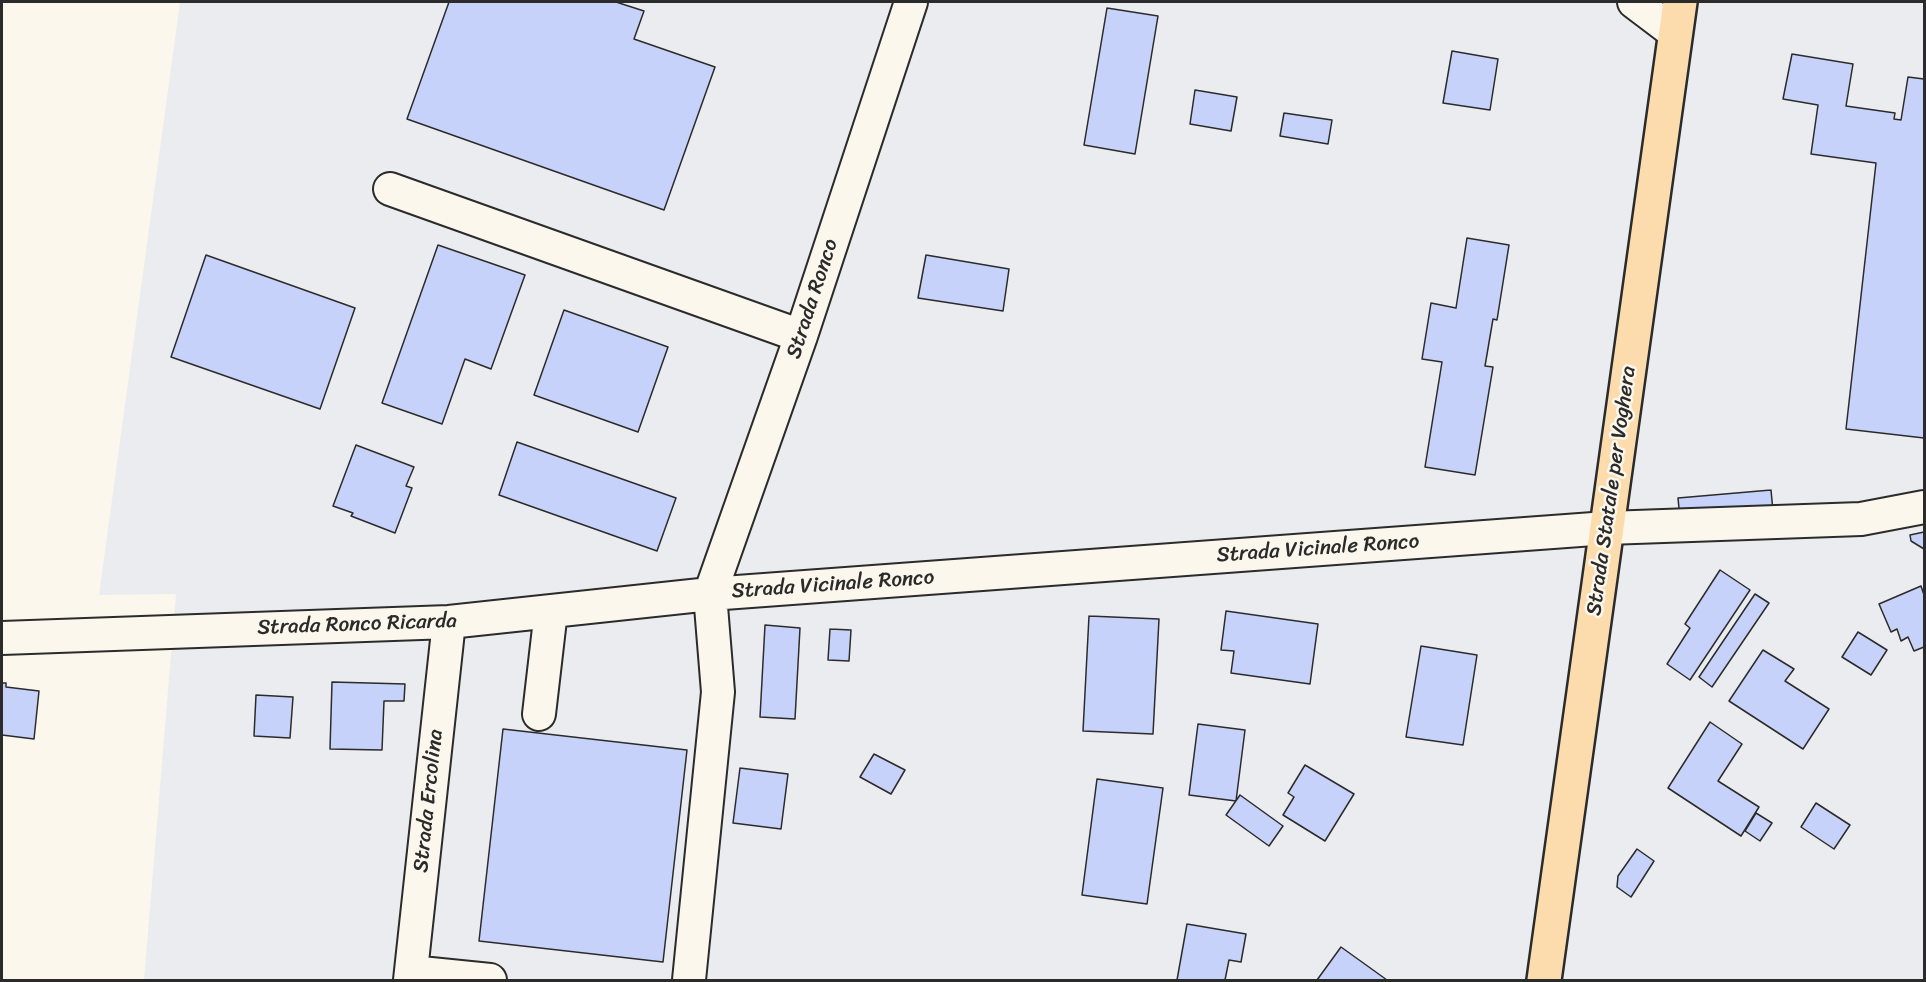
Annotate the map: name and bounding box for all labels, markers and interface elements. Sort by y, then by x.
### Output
street label: Strada Ronco [782,236,844,362]
street label: Strada Statale per Voghera [1582,365,1642,617]
street label: Strada Vicinale Ronco [1216,529,1420,569]
street label: Strada Vicinale Ronco [731,565,935,605]
street label: Strada Ronco Ricarda [257,609,457,641]
street label: Strada Ercolina [409,728,449,874]

